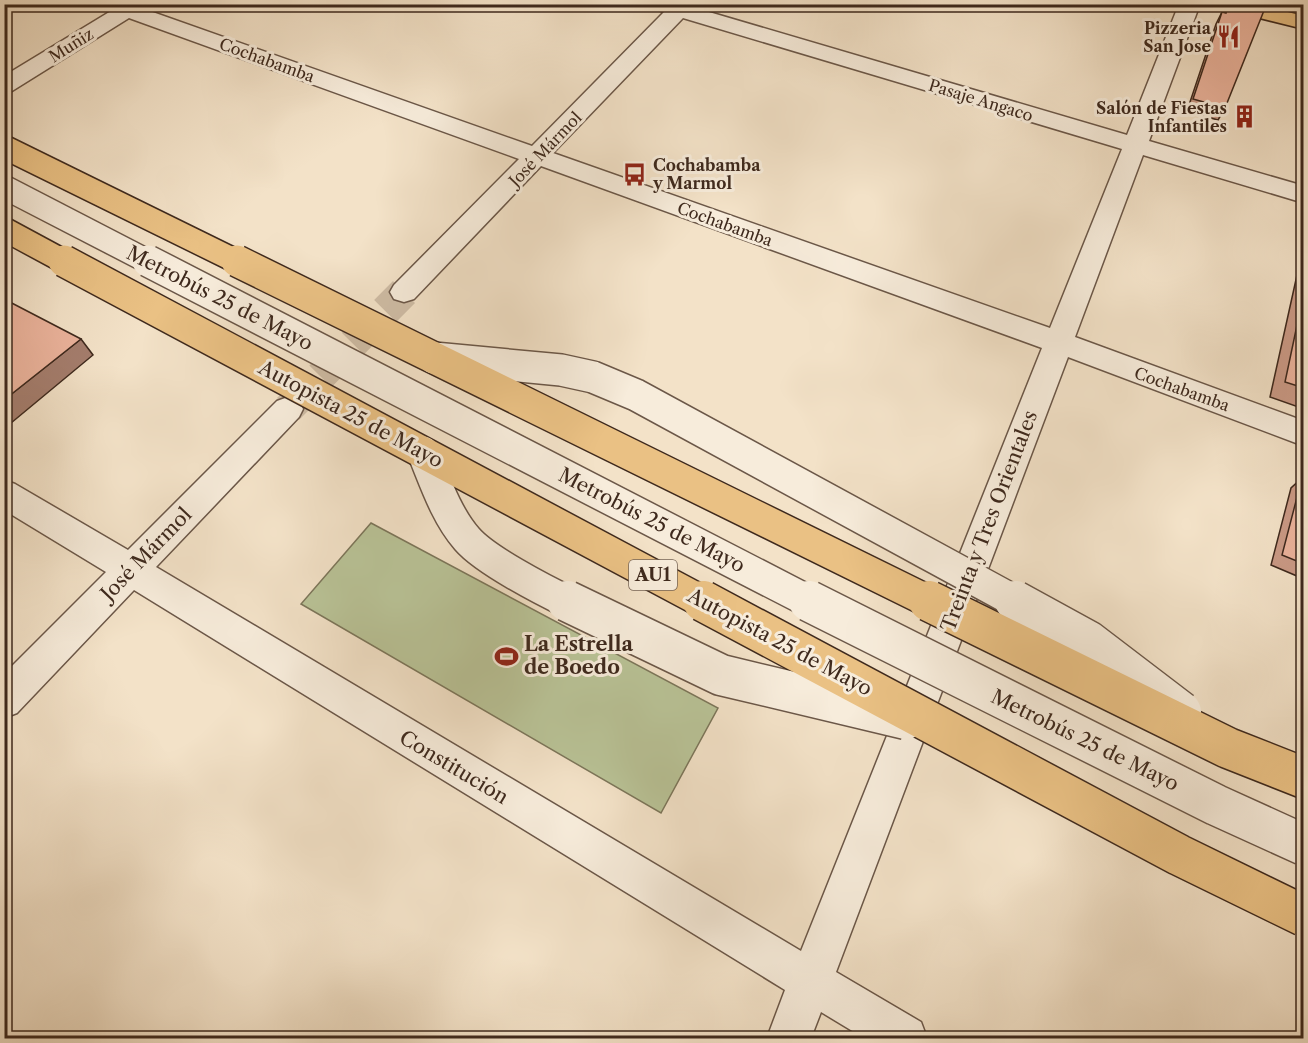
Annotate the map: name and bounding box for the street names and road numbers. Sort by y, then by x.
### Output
street label: Muñiz [45,24,97,66]
street label: Cochabamba [217,33,318,87]
street label: Pasaje Angaco [926,75,1036,125]
street label: José Mármol [502,107,586,193]
street label: Cochabamba [675,197,776,251]
street label: Metrobús 25 de Mayo [123,241,317,355]
street label: Autopista 25 de Mayo [254,355,447,473]
street label: Cochabamba [1132,362,1233,416]
street label: Treinta y Tres Orientales [936,407,1042,635]
street label: Metrobús 25 de Mayo [555,463,749,577]
street label: José Mármol [94,502,196,608]
road number: AU1 [629,560,677,590]
street label: Autopista 25 de Mayo [683,583,876,701]
street label: Metrobús 25 de Mayo [987,684,1183,796]
street label: Constitución [395,725,513,809]

